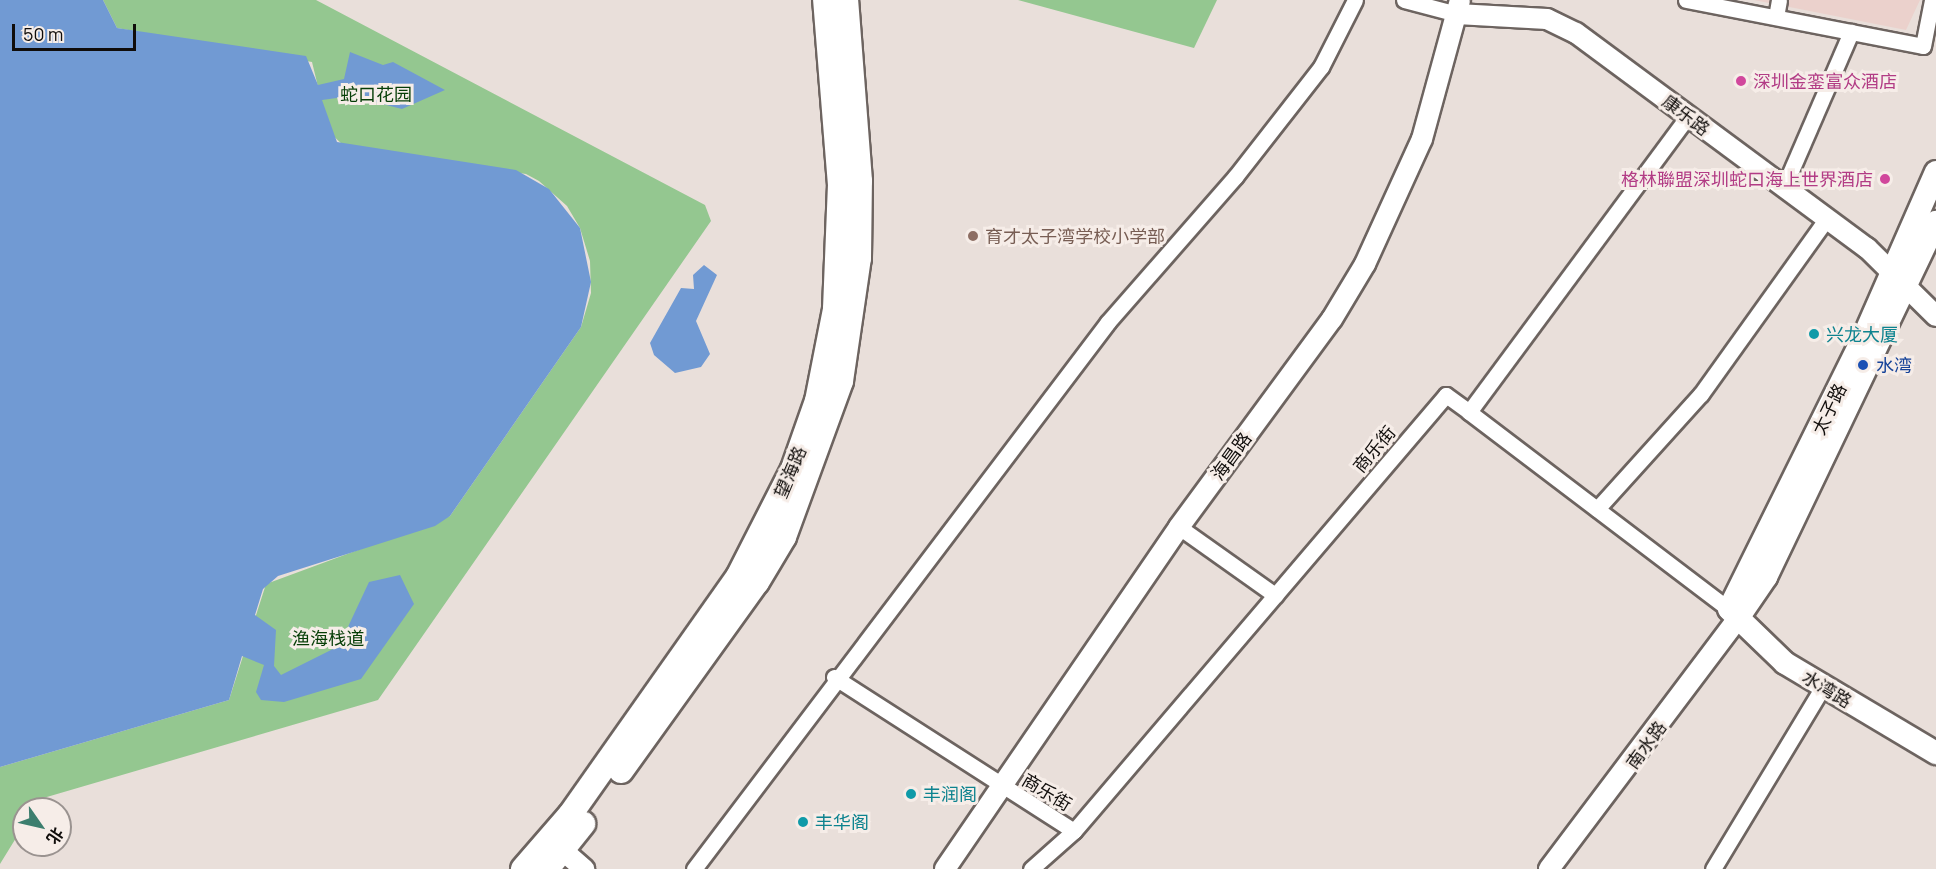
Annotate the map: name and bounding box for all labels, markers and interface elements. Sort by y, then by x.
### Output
scale bar [15,12,140,50]
text: 50 m [23,22,63,46]
place label: 深圳金銮富众酒店 [1753,70,1897,92]
marker: 深圳金銮富众酒店 [1734,74,1748,88]
park label: 蛇口花园 [340,83,412,105]
street label: 康乐路 [1658,90,1714,140]
place label: 格林聯盟深圳蛇口海上世界酒店 [1621,168,1873,190]
marker: 格林聯盟深圳蛇口海上世界酒店 [1878,172,1892,186]
place label: 育才太子湾学校小学部 [985,225,1165,247]
marker: 育才太子湾学校小学部 [966,229,980,243]
place label: 兴龙大厦 [1826,323,1898,345]
marker: 兴龙大厦 [1807,327,1821,341]
place label: 水湾 [1876,354,1912,376]
marker: 水湾 [1854,356,1872,374]
street label: 太子路 [1807,380,1851,438]
street label: 商乐街 [1348,421,1400,477]
street label: 海昌路 [1206,428,1256,484]
street label: 望海路 [770,443,810,501]
park label: 渔海栈道 [292,627,364,649]
street label: 水湾路 [1798,666,1856,712]
street label: 南水路 [1621,717,1671,773]
street label: 商乐街 [1018,769,1076,815]
place label: 丰润阁 [923,783,977,805]
marker: 丰润阁 [904,787,918,801]
north arrow [12,797,72,857]
place label: 丰华阁 [815,811,869,833]
marker: 丰华阁 [796,815,810,829]
text: 北 [42,823,69,849]

